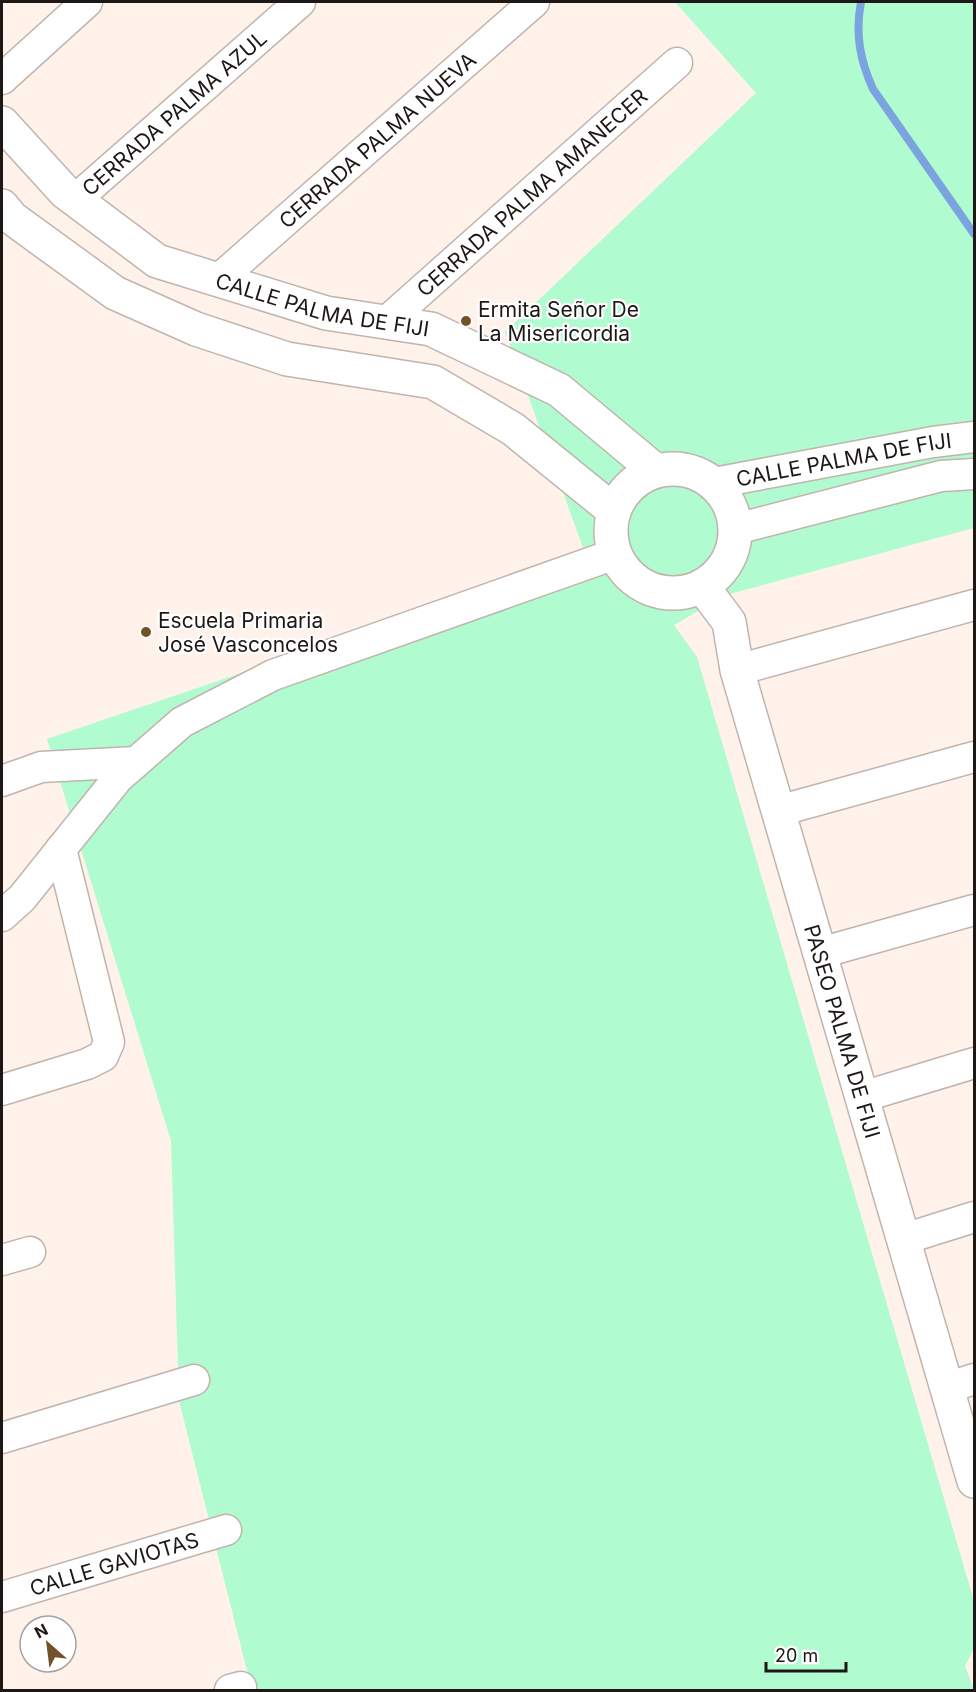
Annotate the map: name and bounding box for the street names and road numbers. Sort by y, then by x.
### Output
street label: CERRADA PALMA AZUL [77,25,271,201]
street label: CERRADA PALMA NUEVA [274,47,481,233]
street label: CERRADA PALMA AMANECER [411,83,652,301]
street label: CALLE PALMA DE FIJI [213,267,431,341]
street label: CALLE PALMA DE FIJI [734,427,953,491]
street label: PASEO PALMA DE FIJI [800,921,886,1141]
street label: CALLE GAVIOTAS [27,1526,202,1601]

